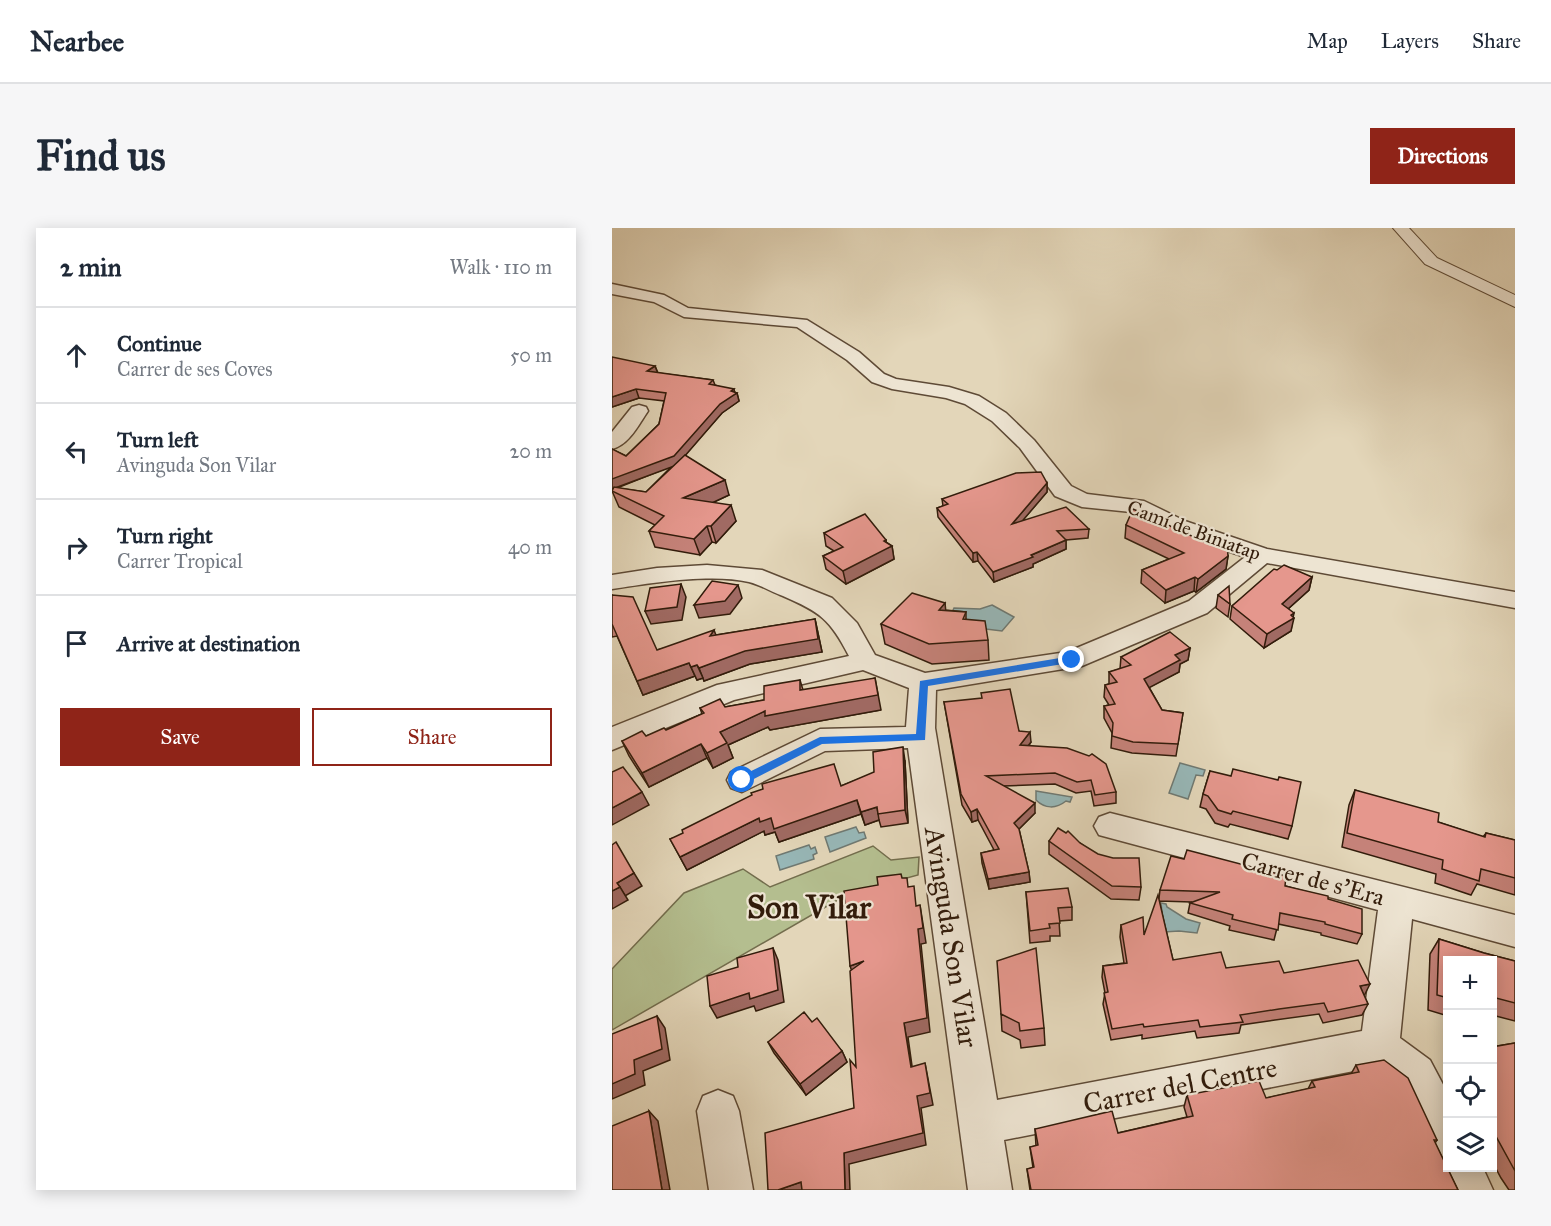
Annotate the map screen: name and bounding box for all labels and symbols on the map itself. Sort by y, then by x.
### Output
street label: Camí de Biniatap [1124,495,1264,565]
route end [1058,646,1084,672]
route start [728,766,754,792]
street label: Avinguda Son Vilar [917,823,986,1050]
street label: Carrer de s'Era [1238,846,1389,913]
district label: Son Vilar [747,888,872,927]
street label: Carrer del Centre [1080,1050,1280,1121]

